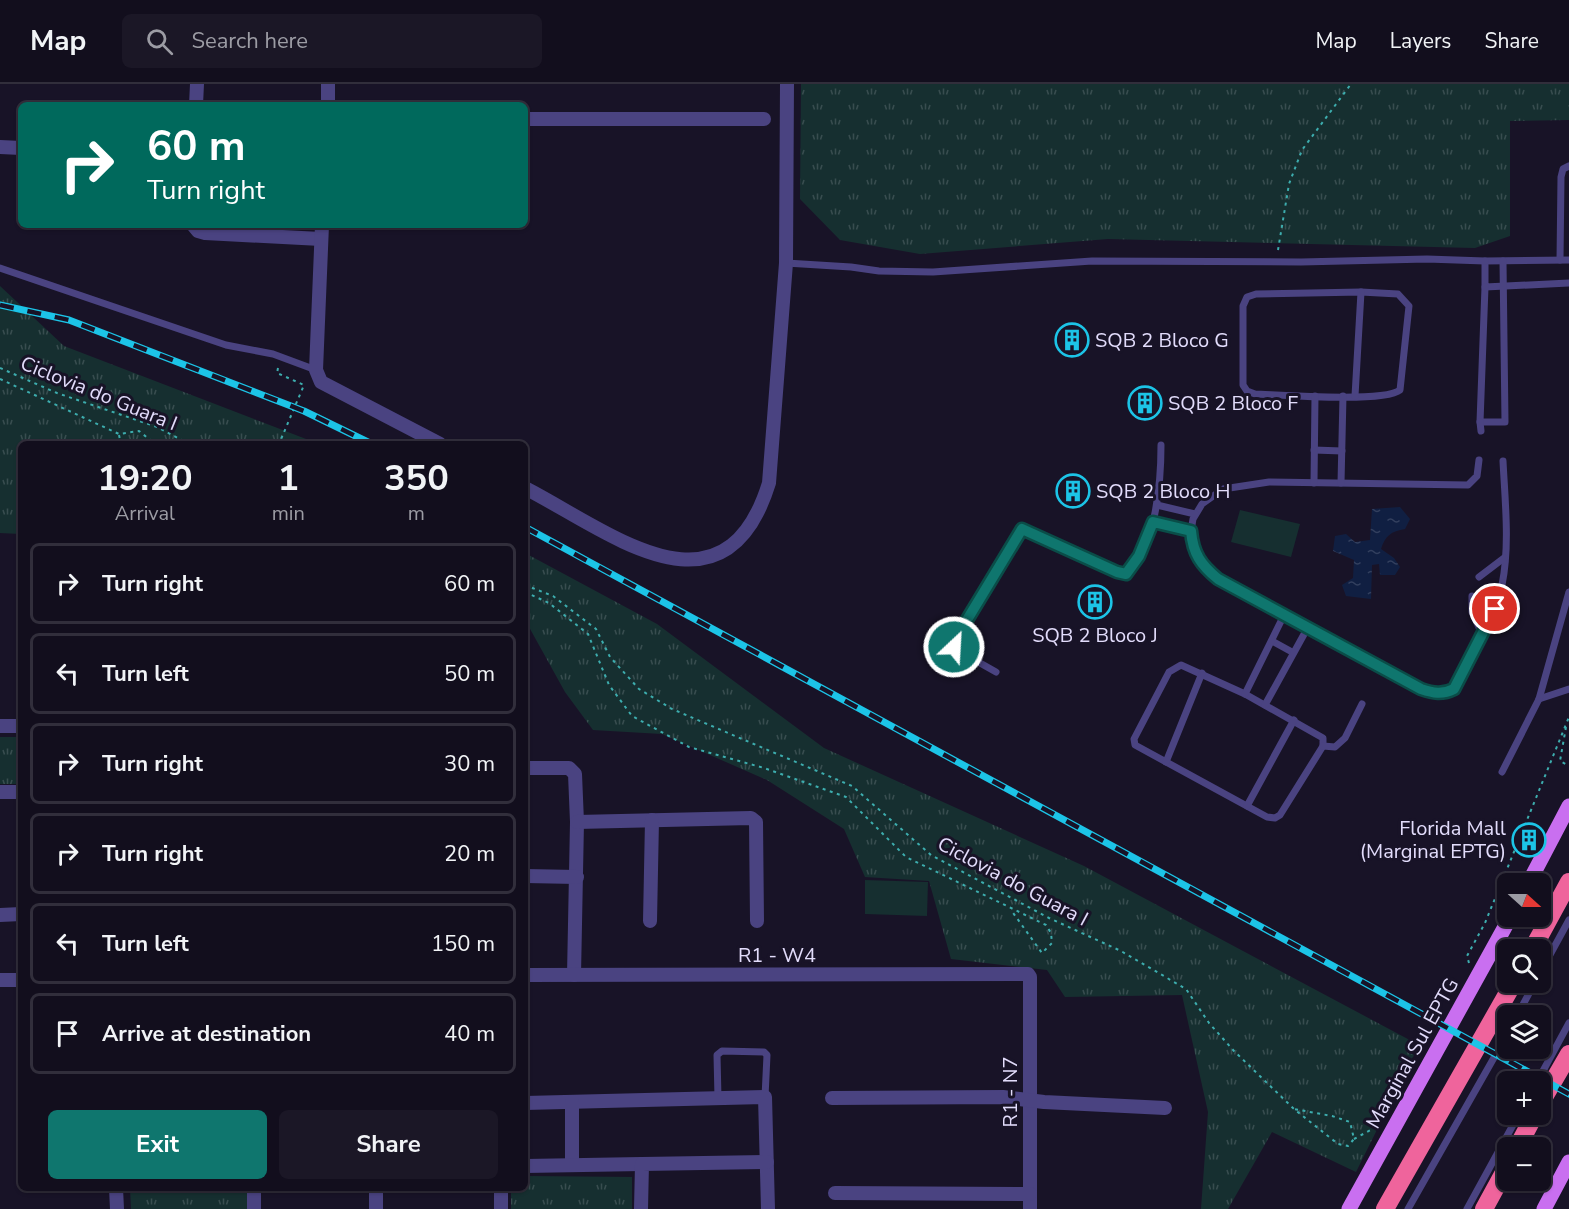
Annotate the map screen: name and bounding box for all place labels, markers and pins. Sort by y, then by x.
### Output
building icon: SQB 2 Bloco G [1054,322,1090,358]
place label: SQB 2 Bloco G [1095,327,1229,354]
building icon: SQB 2 Bloco F [1127,385,1163,421]
place label: SQB 2 Bloco F [1168,390,1298,417]
building icon: SQB 2 Bloco H [1055,473,1091,509]
place label: SQB 2 Bloco H [1096,478,1230,505]
pin [1469,583,1520,634]
building icon: SQB 2 Bloco J [1077,584,1113,620]
place label: SQB 2 Bloco J [1032,622,1158,649]
place label: Florida Mall (Marginal EPTG) [1360,815,1506,865]
building icon: Florida Mall (Marginal EPTG) [1511,822,1547,858]

